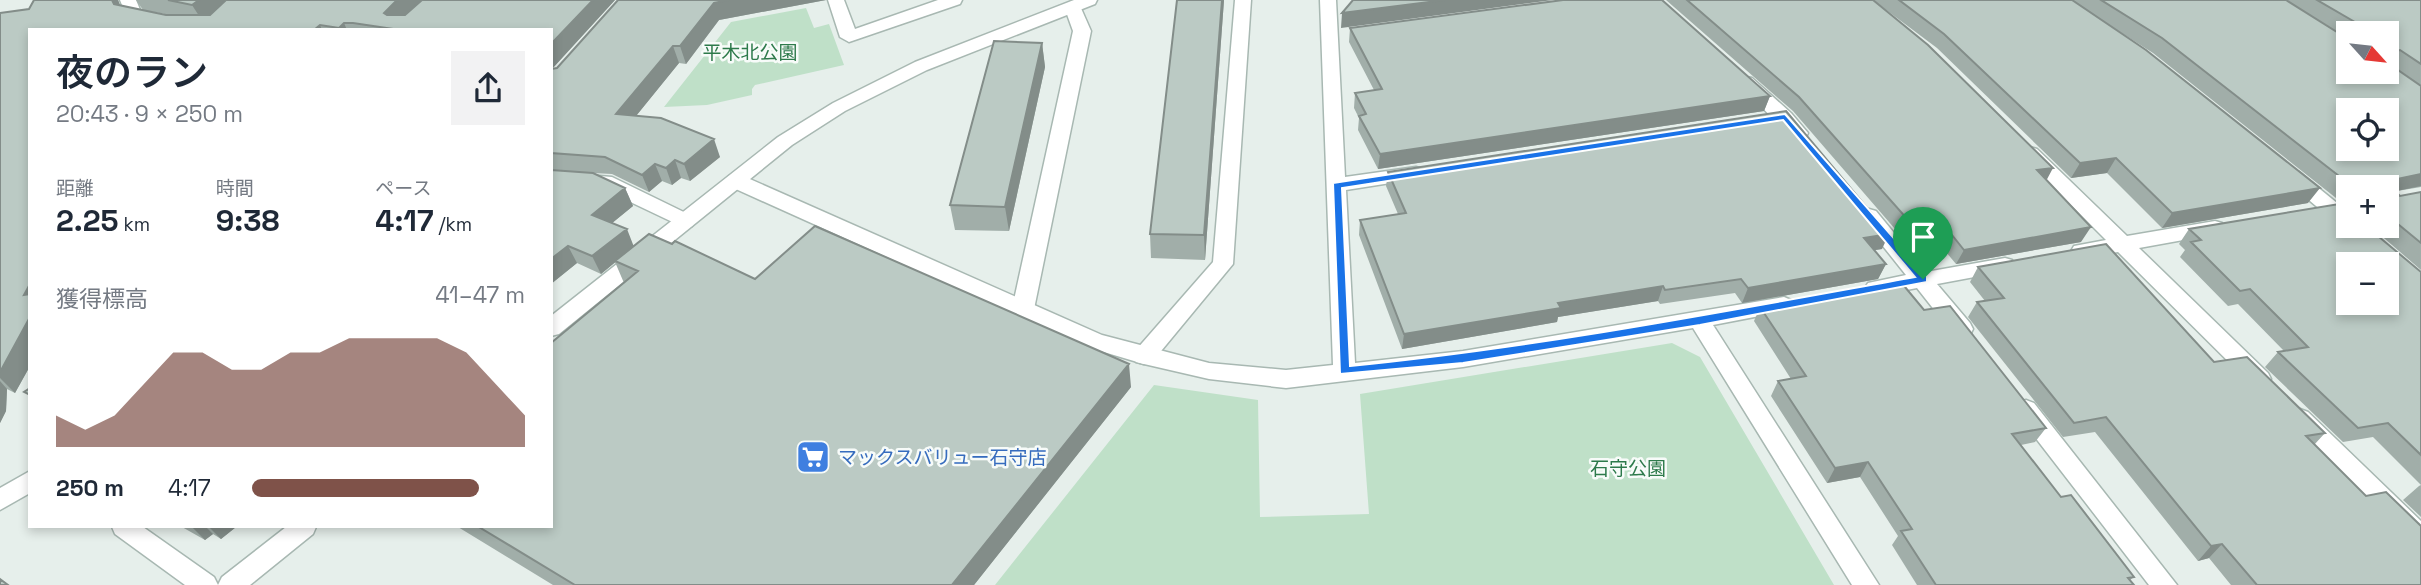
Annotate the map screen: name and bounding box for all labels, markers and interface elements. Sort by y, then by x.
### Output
north arrow [2336,21,2399,84]
map controls [2336,21,2399,315]
park label: 平木北公園 [702,40,798,65]
text: 夜のラン [56,49,208,97]
button: share [451,51,525,125]
button: locate [2336,98,2399,161]
text: 20:43 · 9 × 250 m [56,99,243,129]
button: + [2336,175,2399,238]
text: 距離 [56,176,94,201]
text: 時間 [216,176,254,201]
text: ペース [375,176,431,201]
text: 2.25 [56,201,119,240]
text: 9:38 [216,201,279,240]
text: 4:17 [375,201,434,240]
pin [1893,207,1953,279]
text: km [119,212,150,237]
text: /km [434,212,472,237]
icon: arrive [1904,218,1942,256]
button: − [2336,252,2399,315]
text: 41–47 m [435,280,525,310]
text: 獲得標高 [56,284,148,314]
supermarket icon: マックスバリュー石守店 [794,438,832,476]
place label: マックスバリュー石守店 [838,445,1046,470]
park label: 石守公園 [1590,456,1666,481]
text: 250 m [56,473,124,503]
text: 4:17 [168,473,211,503]

